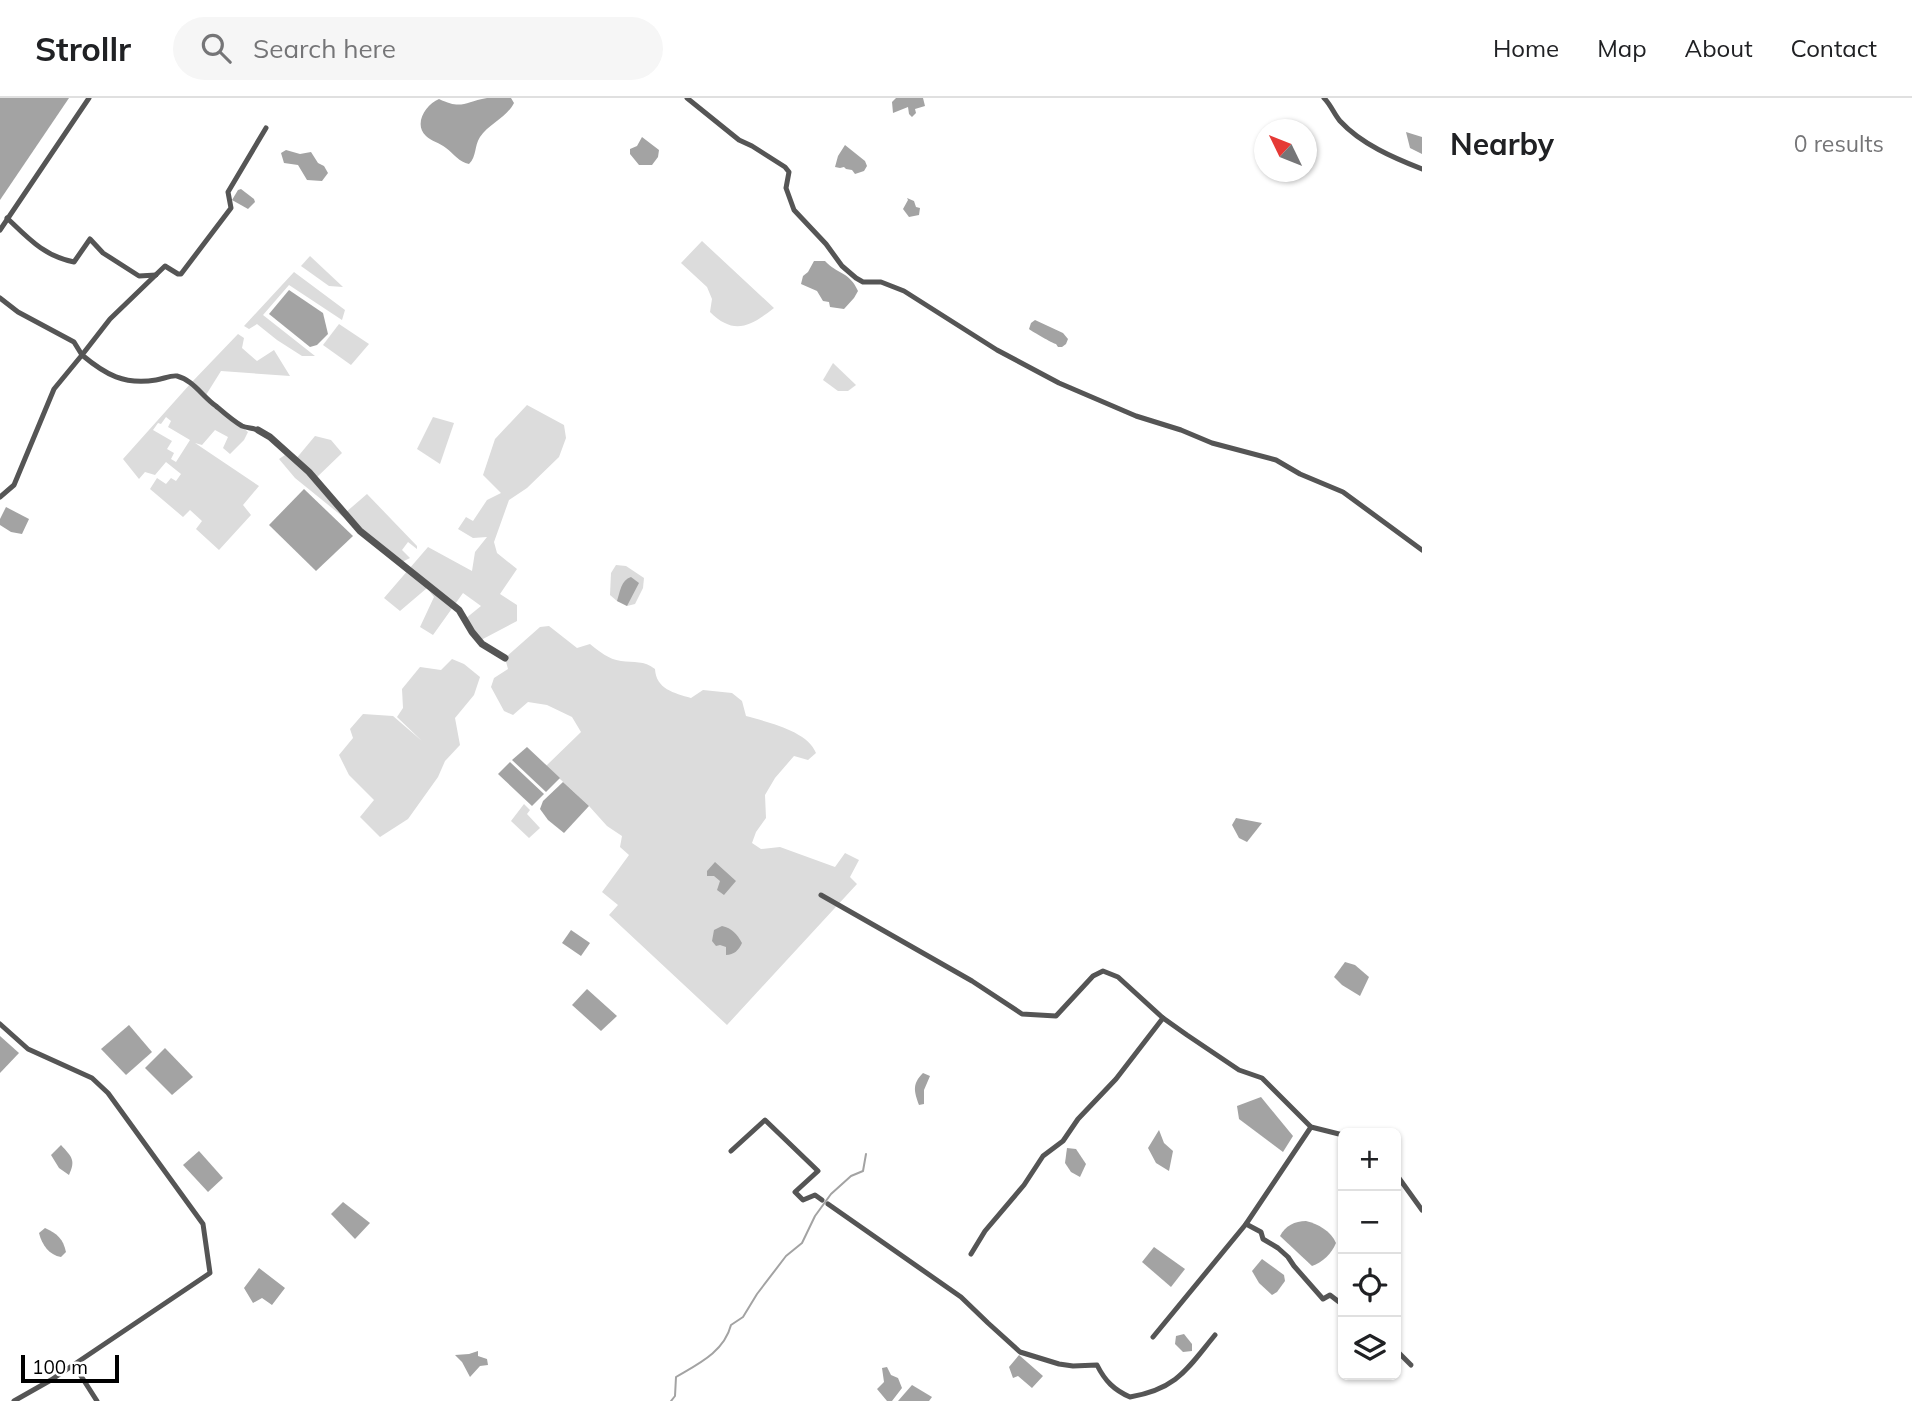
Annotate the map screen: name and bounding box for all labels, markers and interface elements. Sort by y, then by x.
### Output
search box [173,17,663,80]
text: Strollr [35,28,131,69]
icon: search [197,29,235,67]
text: Search here [253,32,396,65]
text: Home [1493,33,1559,63]
text: Map [1597,33,1647,63]
text: About [1685,33,1753,63]
text: Contact [1791,33,1877,63]
north arrow [1254,119,1317,182]
text: Nearby [1450,125,1554,163]
text: 0 results [1794,129,1884,158]
map controls [1338,1128,1401,1380]
button: + [1338,1128,1401,1191]
button: − [1338,1191,1401,1254]
button: locate [1338,1254,1401,1317]
button: layers [1338,1317,1401,1380]
scale bar [21,1352,119,1384]
text: 100 m [32,1355,88,1379]

